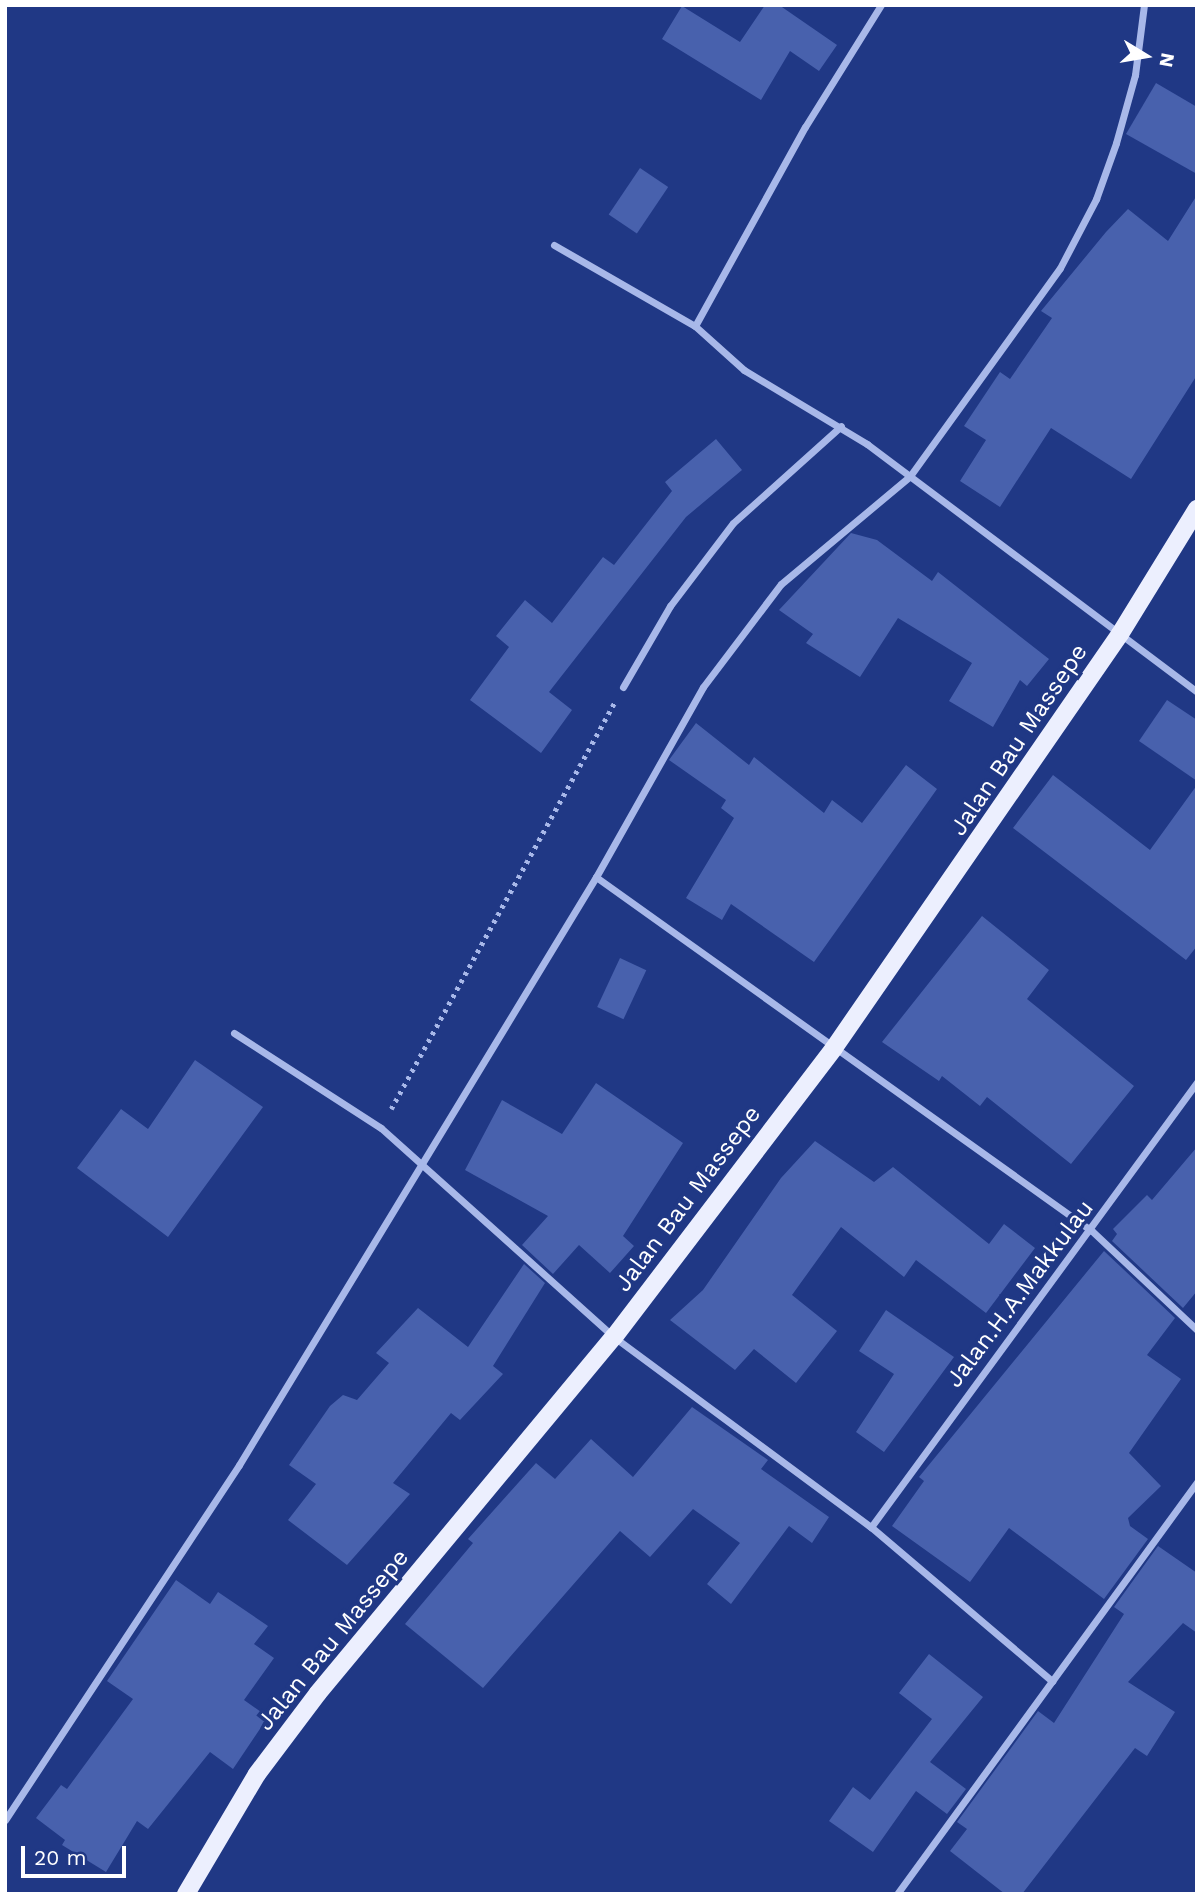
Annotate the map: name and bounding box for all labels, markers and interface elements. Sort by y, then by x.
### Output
north arrow [1111,21,1181,91]
text: N [1154,51,1180,69]
street label: Jalan Bau Massepe [944,639,1094,841]
street label: Jalan Bau Massepe [609,1101,767,1297]
street label: Jalan.H.A.Makkulau [940,1195,1100,1393]
street label: Jalan Bau Massepe [251,1544,415,1736]
scale bar [24,1832,130,1876]
text: 20 m [34,1845,86,1870]

